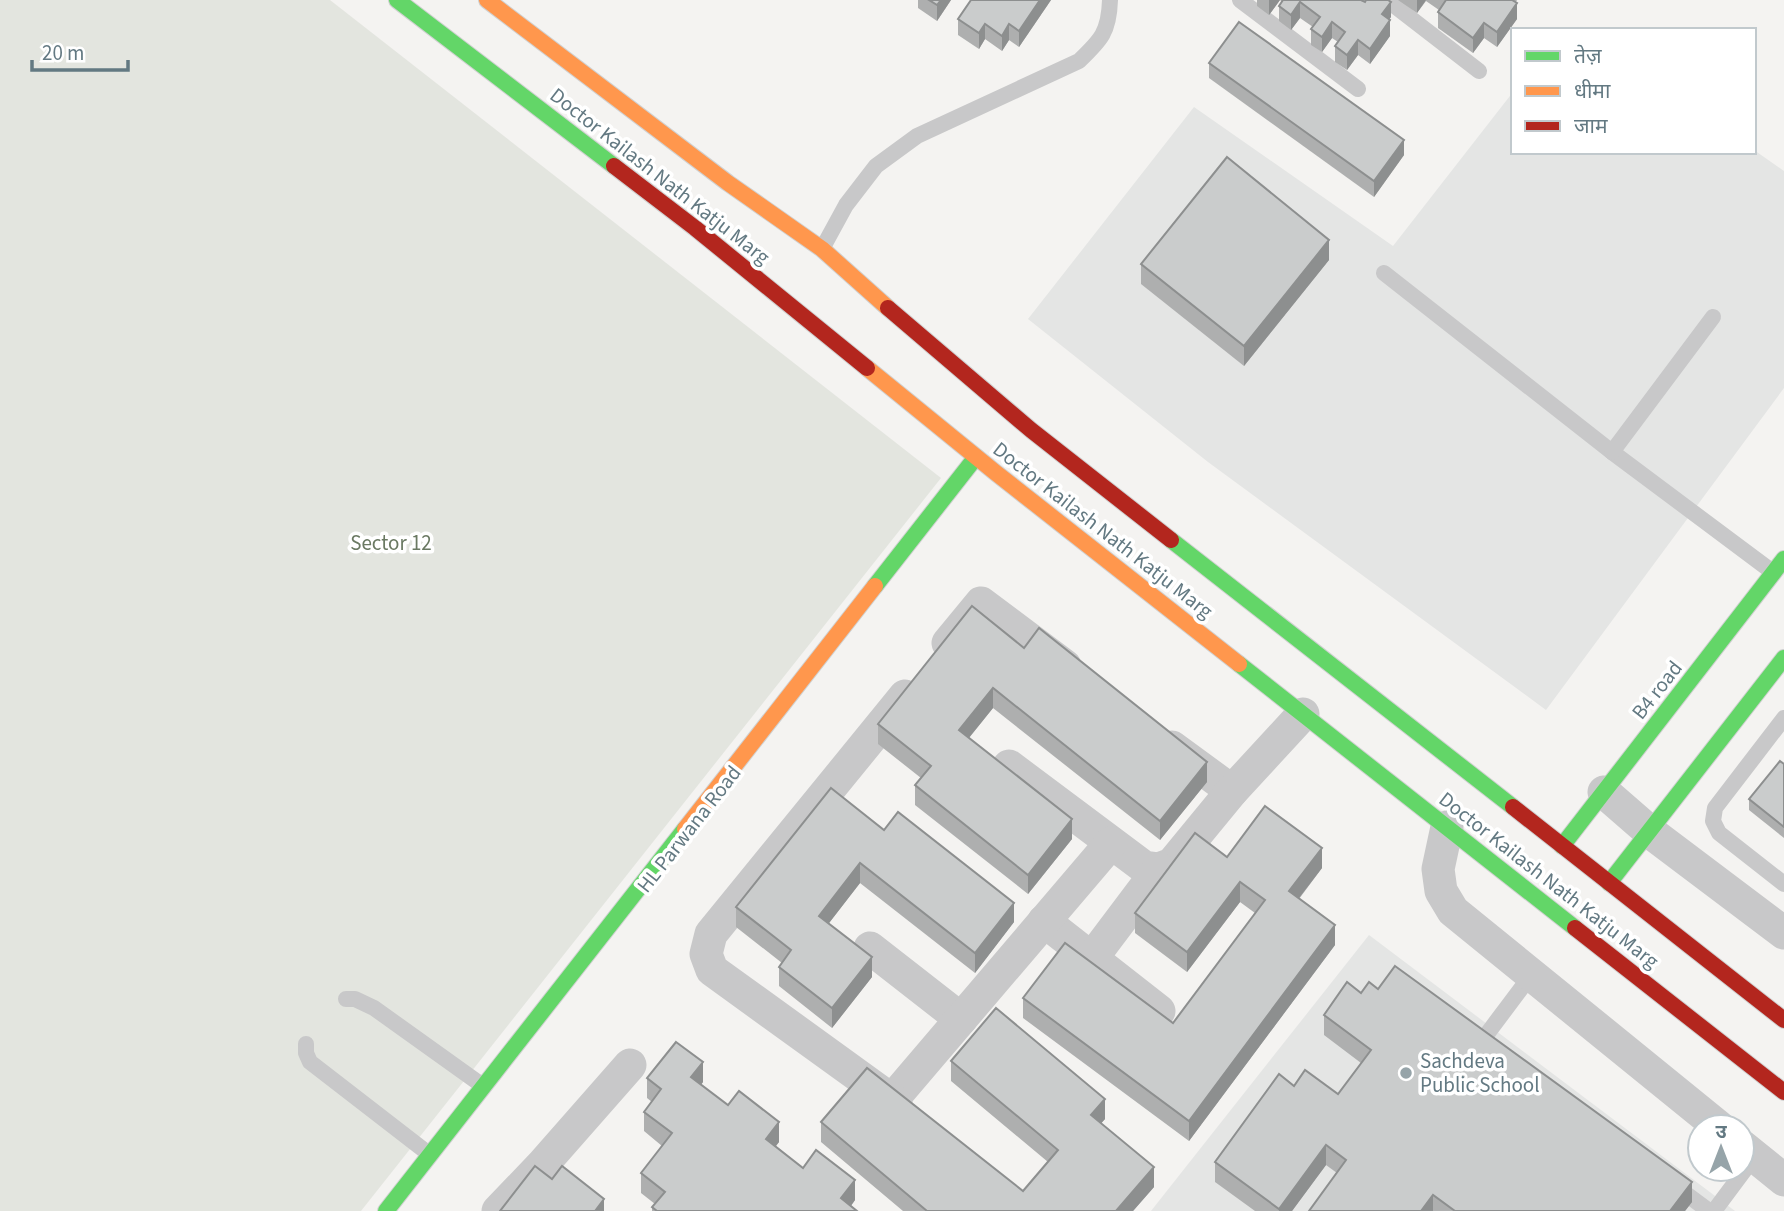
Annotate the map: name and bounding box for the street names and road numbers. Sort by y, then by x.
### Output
street label: Doctor Kailash Nath Katju Marg [544,80,777,272]
street label: Doctor Kailash Nath Katju Marg [987,434,1220,626]
street label: B4 road [1624,654,1690,726]
street label: HL Parwana Road [630,759,748,899]
street label: Doctor Kailash Nath Katju Marg [1433,784,1666,976]

